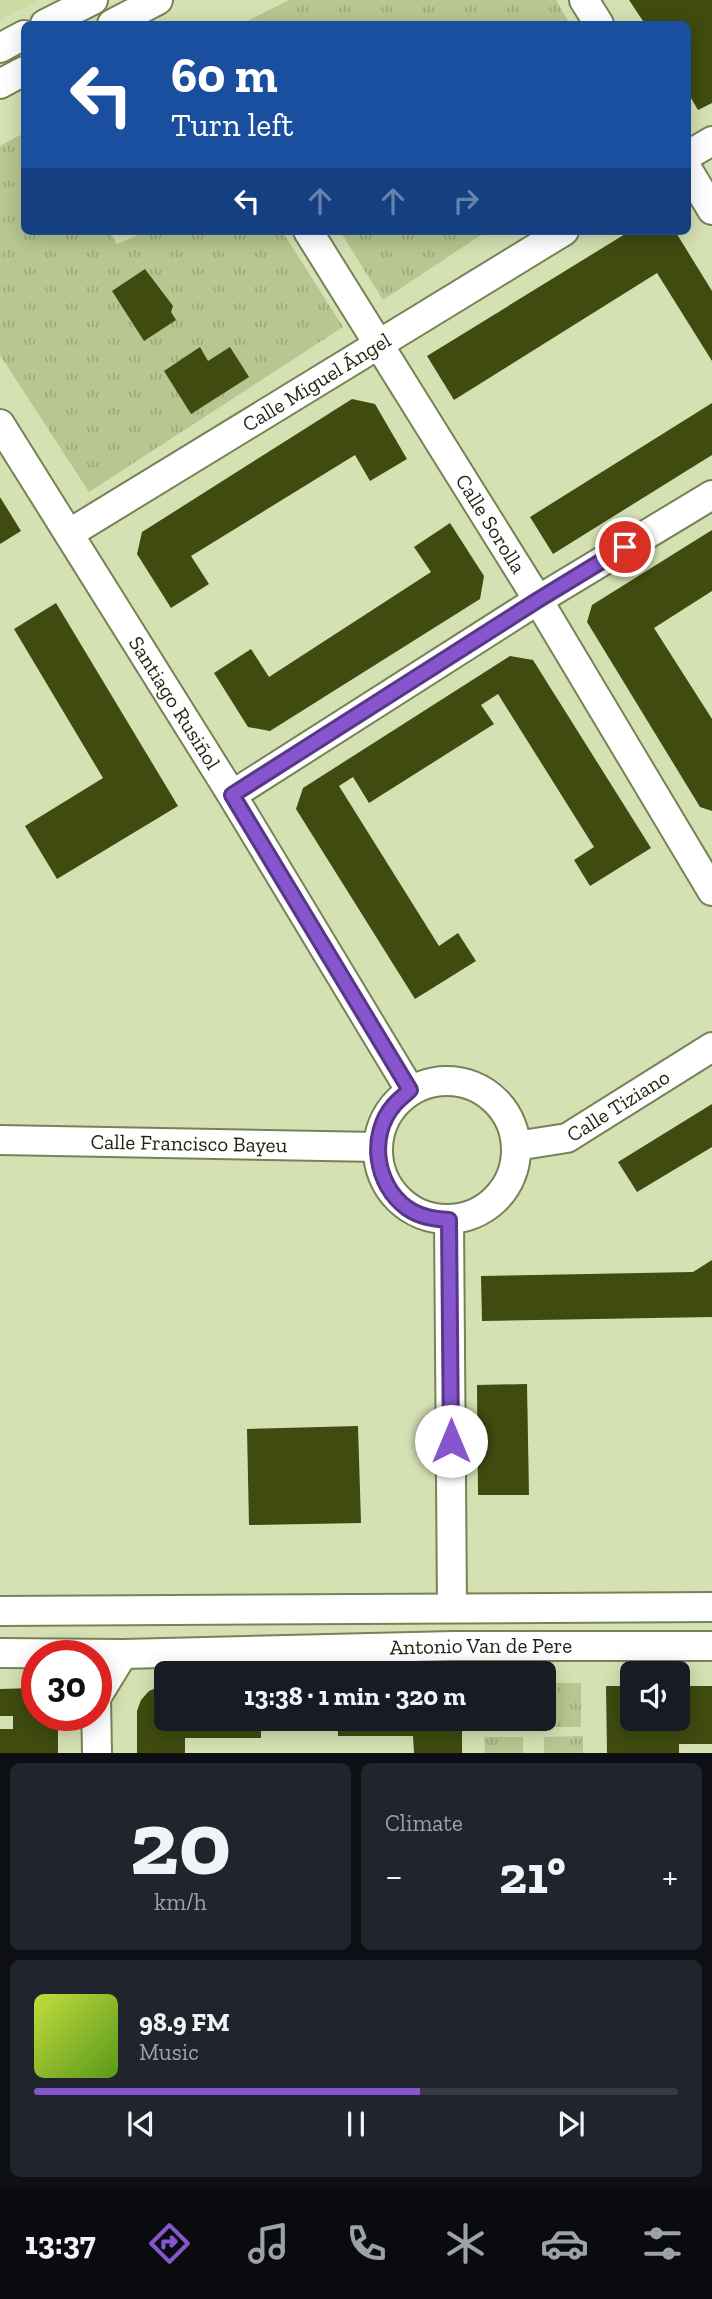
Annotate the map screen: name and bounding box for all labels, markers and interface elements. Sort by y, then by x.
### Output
text: 60 m [171,46,278,105]
icon: left [56,49,147,140]
text: Turn left [171,106,293,144]
icon: left [228,182,266,220]
icon: ahead [301,182,339,220]
icon: ahead [374,182,412,220]
icon: right [447,182,485,220]
street label: Calle Miguel Ángel [237,327,396,437]
street label: Calle Sorolla [451,469,531,578]
pin [595,517,655,577]
icon: arrive [606,528,644,566]
street label: Santiago Rusiñol [124,631,226,774]
street label: Calle Tiziano [562,1064,674,1147]
street label: Calle Francisco Bayeu [90,1129,288,1157]
position arrow [414,1404,488,1478]
street label: Antonio Van de Pere [389,1633,572,1660]
speed limit sign: 30 [21,1640,112,1731]
map controls [620,1661,690,1731]
button: sound [620,1661,690,1731]
text: 13:38 · 1 min · 320 m [244,1680,466,1712]
text: 20 [130,1788,231,1897]
text: Climate [385,1809,463,1837]
text: 21° [499,1844,566,1906]
text: − [385,1853,403,1899]
text: + [662,1853,678,1899]
text: km/h [154,1888,207,1916]
text: 98.9 FM [139,2006,230,2038]
text: Music [139,2038,199,2066]
icon: previous [122,2105,160,2143]
icon: pause [337,2105,375,2143]
icon: next [552,2105,590,2143]
icon: directions [145,2219,194,2268]
icon: music [244,2219,293,2268]
icon: phone [342,2219,391,2268]
icon: climate [441,2219,490,2268]
icon: car [540,2219,589,2268]
icon: filters [638,2219,687,2268]
text: 13:37 [25,2224,96,2262]

